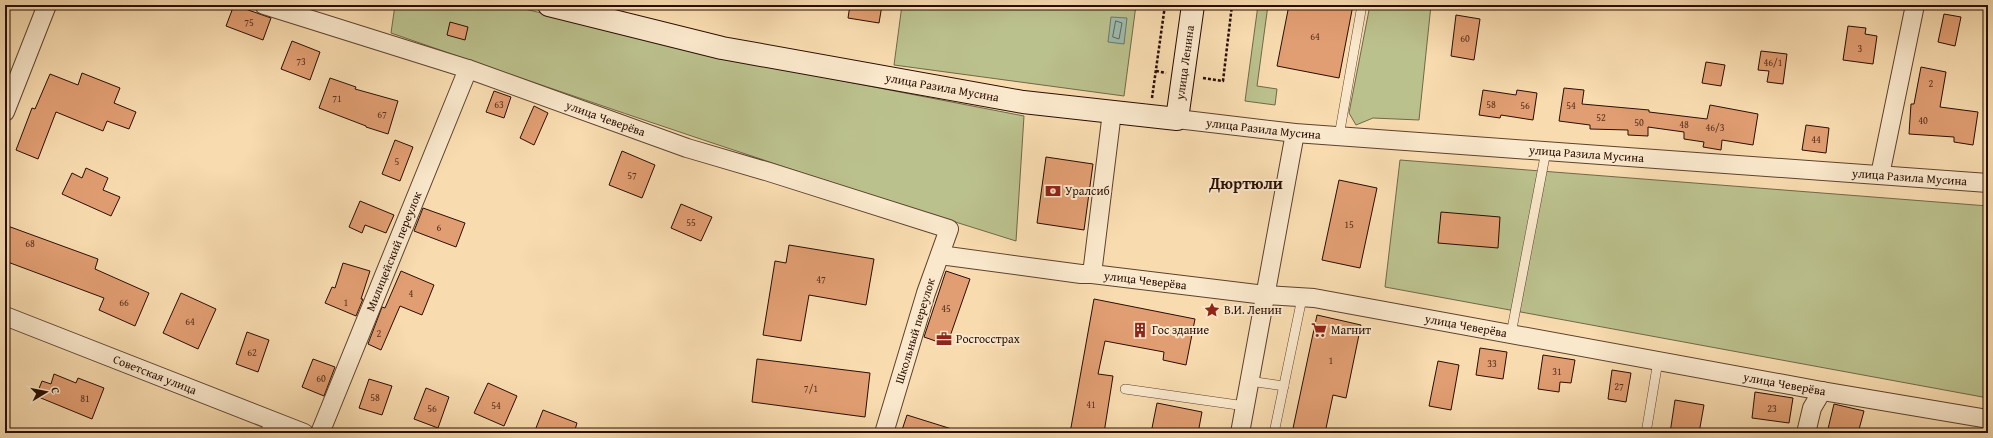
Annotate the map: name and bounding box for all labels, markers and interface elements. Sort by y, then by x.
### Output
house number: 75 [244,15,254,30]
street label: улица Ленина [1171,24,1198,102]
house number: 64 [1310,29,1320,44]
house number: 60 [1460,31,1470,46]
house number: 3 [1858,41,1863,56]
house number: 73 [296,54,306,69]
house number: 46/1 [1763,55,1783,70]
street label: улица Разила Мусина [883,68,1001,106]
house number: 2 [1929,76,1934,91]
house number: 71 [332,91,342,106]
street label: улица Чеверёва [563,96,648,140]
house number: 63 [494,97,504,112]
house number: 58 [1486,97,1496,112]
house number: 56 [1520,98,1530,113]
house number: 54 [1566,98,1576,113]
house number: 67 [377,107,387,122]
house number: 52 [1596,110,1606,125]
street label: улица Разила Мусина [1204,113,1322,143]
house number: 40 [1918,113,1928,128]
house number: 50 [1634,115,1644,130]
house number: 48 [1679,117,1689,132]
house number: 46/3 [1705,120,1725,135]
house number: 44 [1811,132,1821,147]
street label: улица Разила Мусина [1527,141,1645,166]
house number: 5 [395,154,400,169]
street label: улица Разила Мусина [1851,164,1968,189]
house number: 57 [627,168,637,183]
district label: Дюртюли [1208,171,1283,195]
bank icon: Уралсиб [1044,182,1062,200]
place label: Уралсиб [1065,182,1110,199]
street label: Милицейский переулок [361,188,426,314]
house number: 55 [686,215,696,230]
house number: 15 [1344,217,1354,232]
house number: 6 [437,220,442,235]
house number: 68 [25,236,35,251]
street label: улица Чеверёва [1102,266,1188,293]
house number: 47 [816,272,826,287]
street label: Школьный переулок [890,275,939,386]
house number: 4 [409,286,414,301]
house number: 66 [119,295,129,310]
house number: 1 [344,295,349,310]
house number: 45 [941,301,951,316]
place icon: В.И. Ленин [1203,301,1221,319]
place label: В.И. Ленин [1224,301,1282,318]
street label: улица Чеверёва [1422,309,1509,341]
house number: 64 [185,314,195,329]
building icon: Гос здание [1131,321,1149,339]
place label: Гос здание [1152,321,1209,338]
supermarket icon: Магнит [1310,321,1328,339]
place label: Магнит [1331,321,1371,338]
house number: 2 [377,326,382,341]
office icon: Росгосстрах [935,330,953,348]
place label: Росгосстрах [956,330,1021,347]
house number: 62 [247,345,257,360]
street label: Советская улица [111,350,200,398]
house number: 1 [1329,353,1334,368]
house number: 33 [1487,356,1497,371]
house number: 31 [1552,364,1562,379]
street label: улица Чеверёва [1741,368,1827,400]
house number: 60 [316,371,326,386]
north arrow [26,372,66,412]
house number: 27 [1614,379,1624,394]
house number: 7/1 [804,381,818,396]
text: С [47,386,64,395]
house number: 58 [370,390,380,405]
house number: 81 [80,391,90,406]
house number: 41 [1086,397,1096,412]
house number: 54 [491,398,501,413]
house number: 56 [427,401,437,416]
house number: 23 [1767,401,1777,416]

